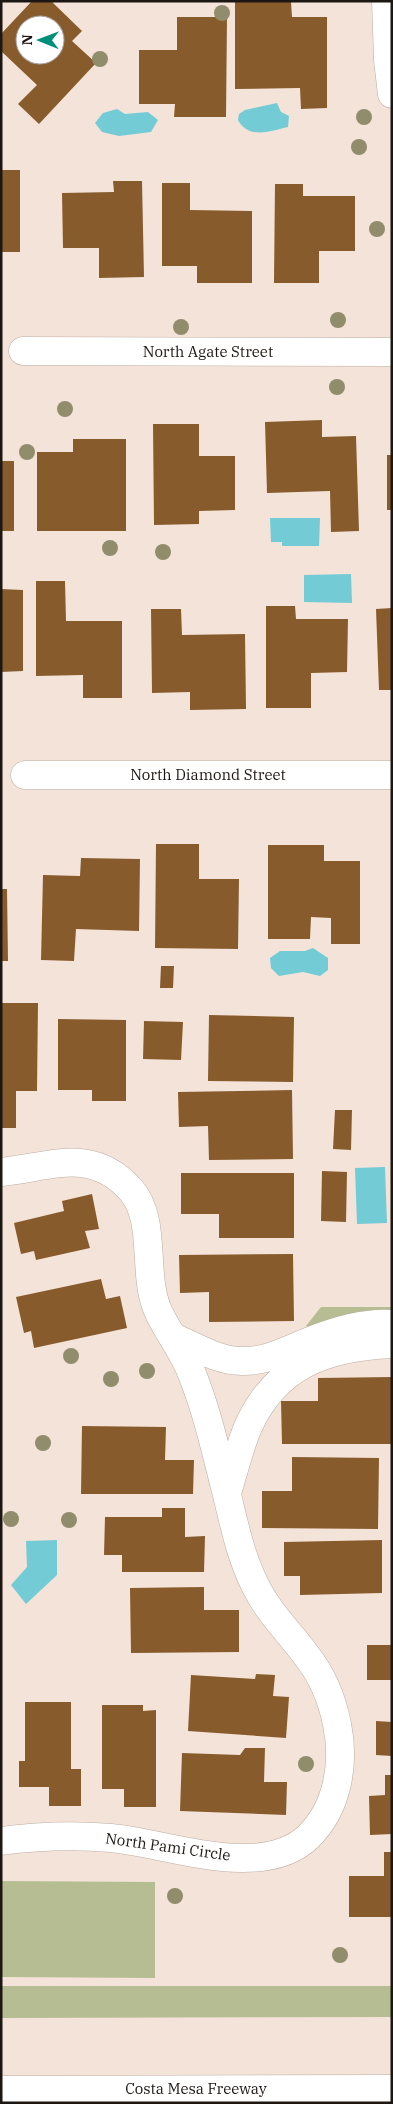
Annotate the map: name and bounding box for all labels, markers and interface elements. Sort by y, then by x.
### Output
north arrow [15,15,65,65]
text: N [18,34,36,45]
street label: North Agate Street [143,342,273,361]
street label: North Diamond Street [130,765,286,784]
street label: North Pami Circle [104,1828,232,1865]
street label: Costa Mesa Freeway [125,2079,267,2098]

